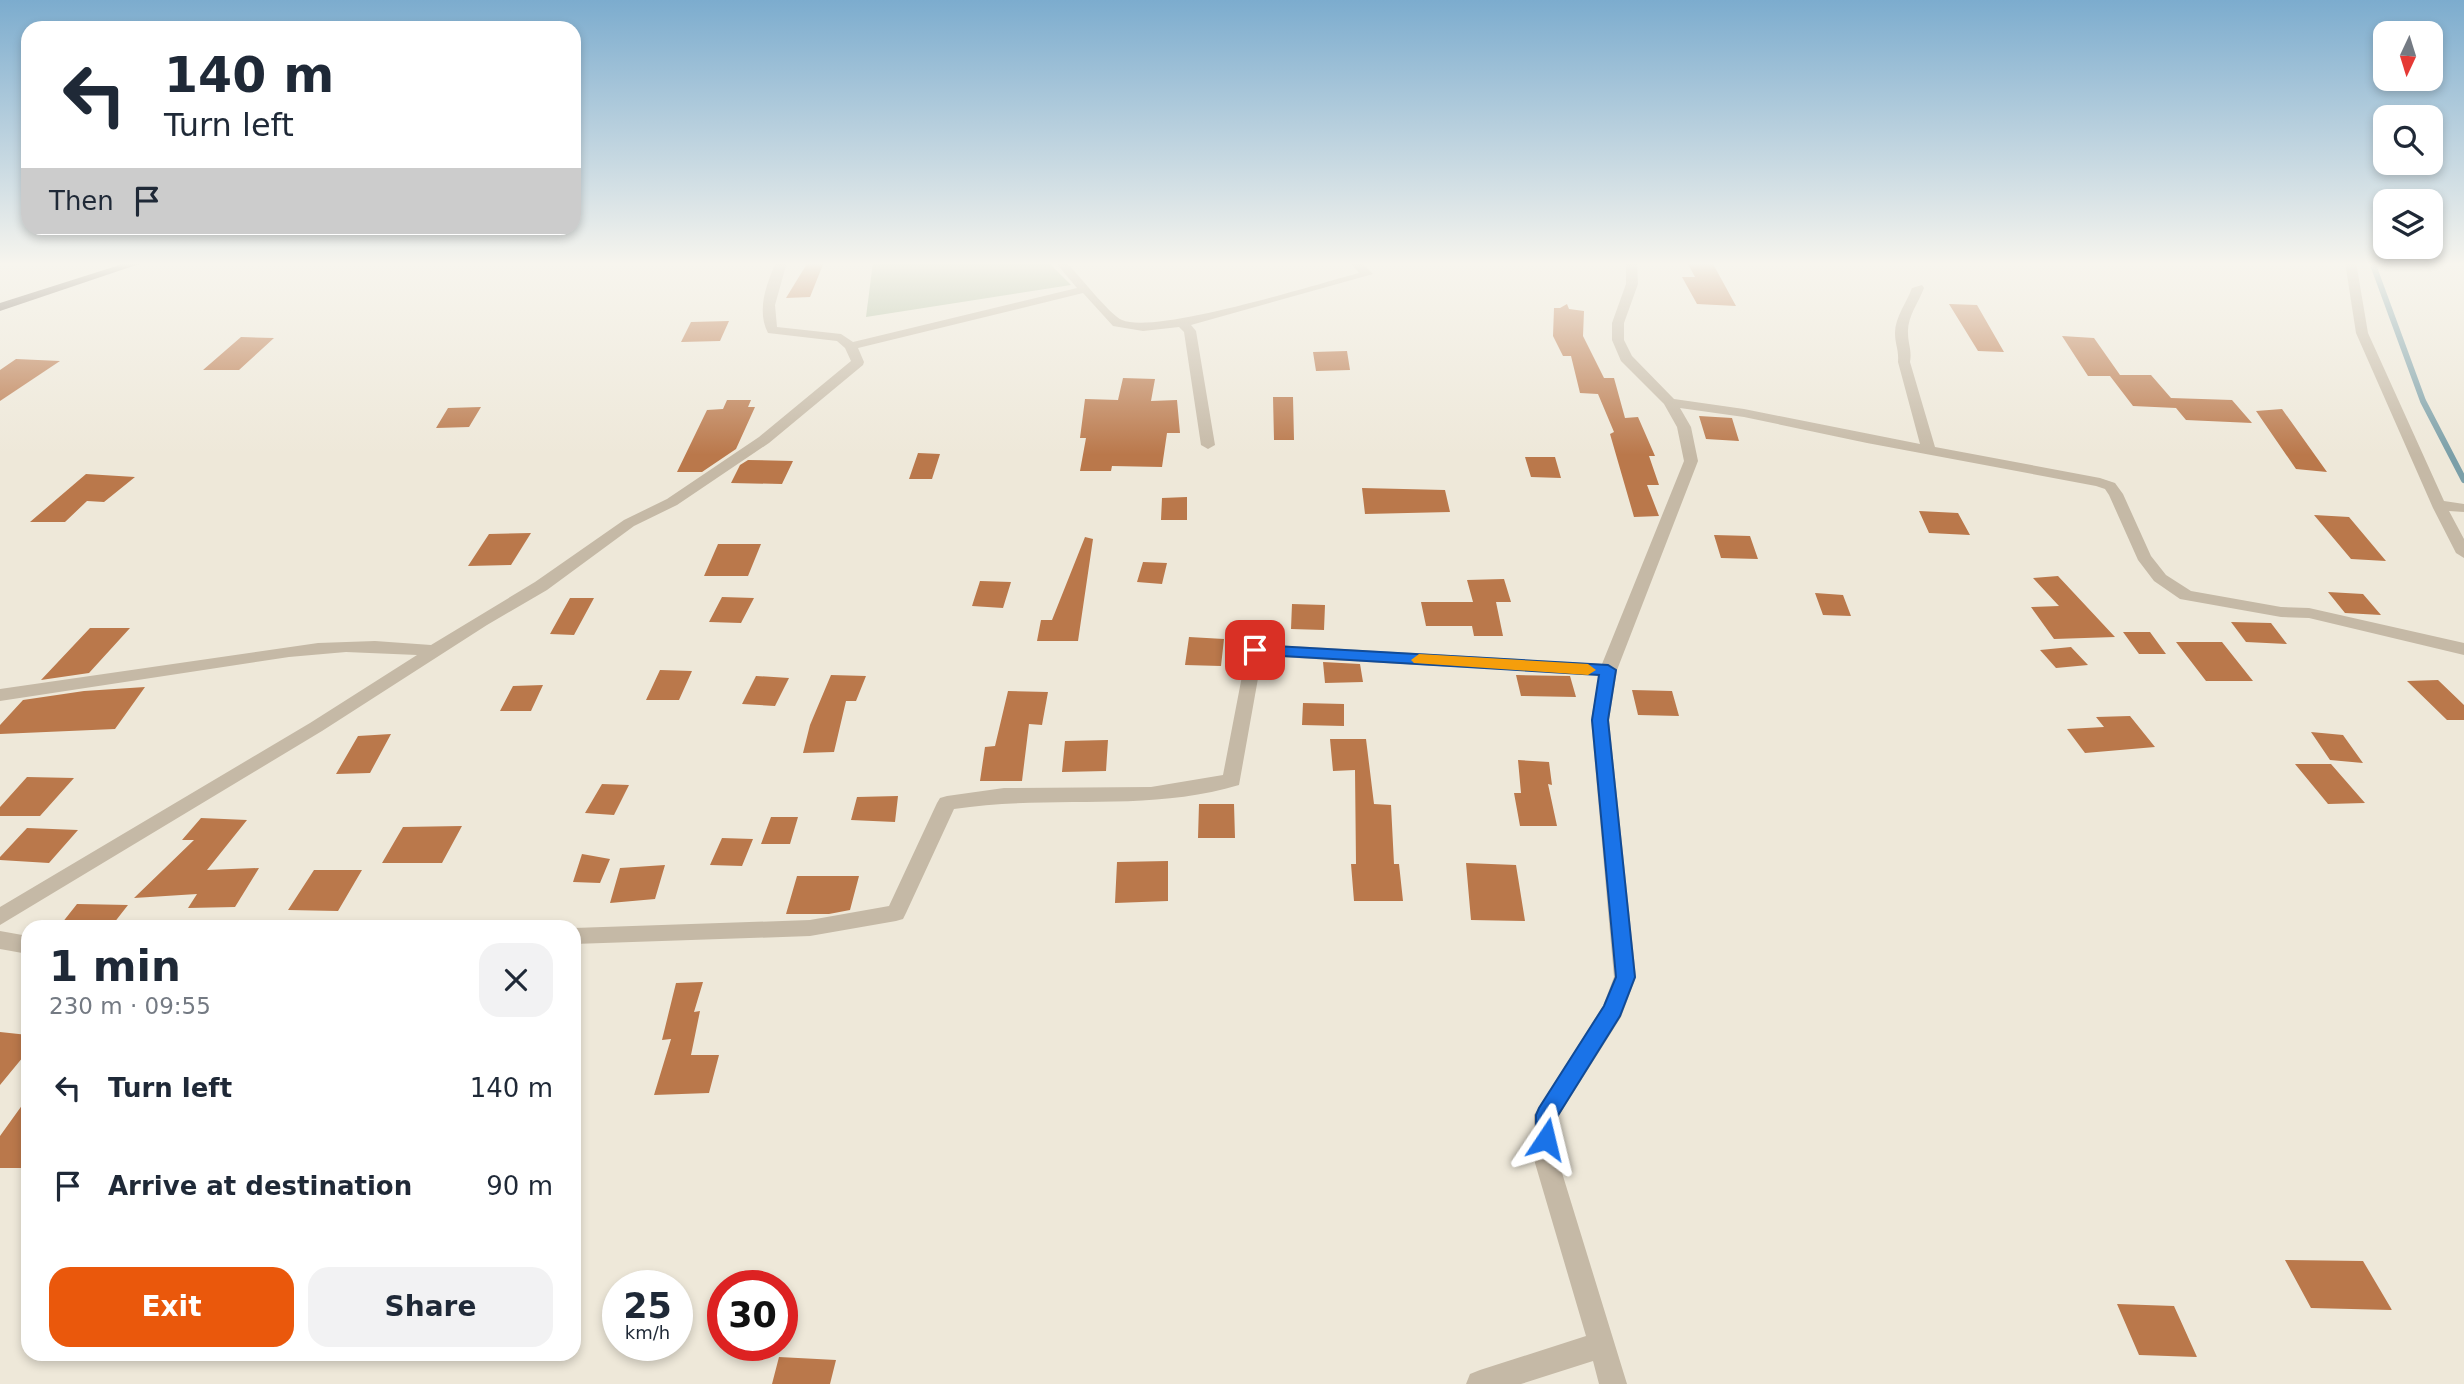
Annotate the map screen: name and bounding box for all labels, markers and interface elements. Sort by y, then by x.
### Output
north arrow [2373,21,2443,91]
map controls [2373,21,2443,259]
text: 140 m [164,47,334,104]
icon: left [49,49,140,140]
button: search [2373,105,2443,175]
text: Turn left [164,106,294,144]
icon: arrive [128,182,166,220]
text: Then [49,186,114,216]
button: layers [2373,189,2443,259]
pin [1225,620,1285,680]
icon: arrive [1236,631,1274,669]
text: 1 min [49,942,181,991]
button: close [479,943,553,1017]
text: 230 m · 09:55 [49,993,211,1019]
icon: left [49,1069,87,1107]
text: Turn left [108,1073,232,1103]
text: 140 m [470,1073,553,1103]
position arrow [1509,1102,1583,1176]
icon: arrive [49,1167,87,1205]
text: Arrive at destination [108,1171,412,1201]
text: 90 m [486,1171,553,1201]
button: Exit [49,1267,294,1347]
button: Share [308,1267,553,1347]
speed limit sign: 30 [707,1270,798,1361]
text: 25 [623,1286,672,1326]
text: km/h [625,1322,670,1343]

